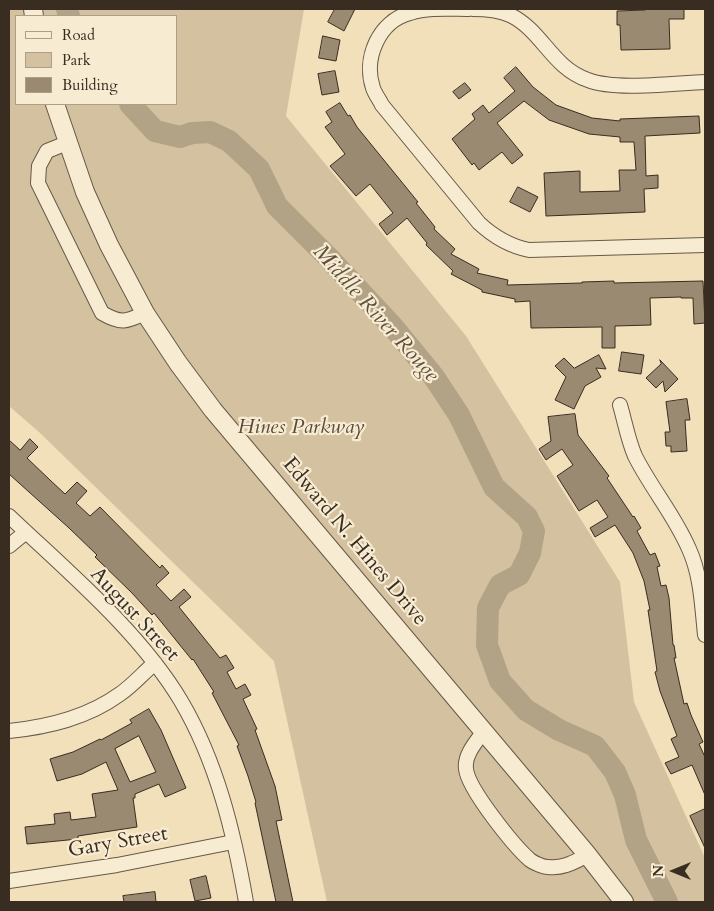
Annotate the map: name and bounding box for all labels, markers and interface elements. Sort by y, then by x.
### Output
legend [15,15,178,105]
text: Road [62,25,95,45]
text: Park [62,50,91,70]
text: Building [62,75,118,95]
water label: Middle River Rouge [306,240,444,388]
park label: Hines Parkway [238,415,364,441]
street label: Edward N. Hines Drive [276,453,432,631]
street label: August Street [84,563,184,667]
street label: Gary Street [66,822,170,864]
north arrow [649,846,699,896]
text: N [649,865,668,877]

